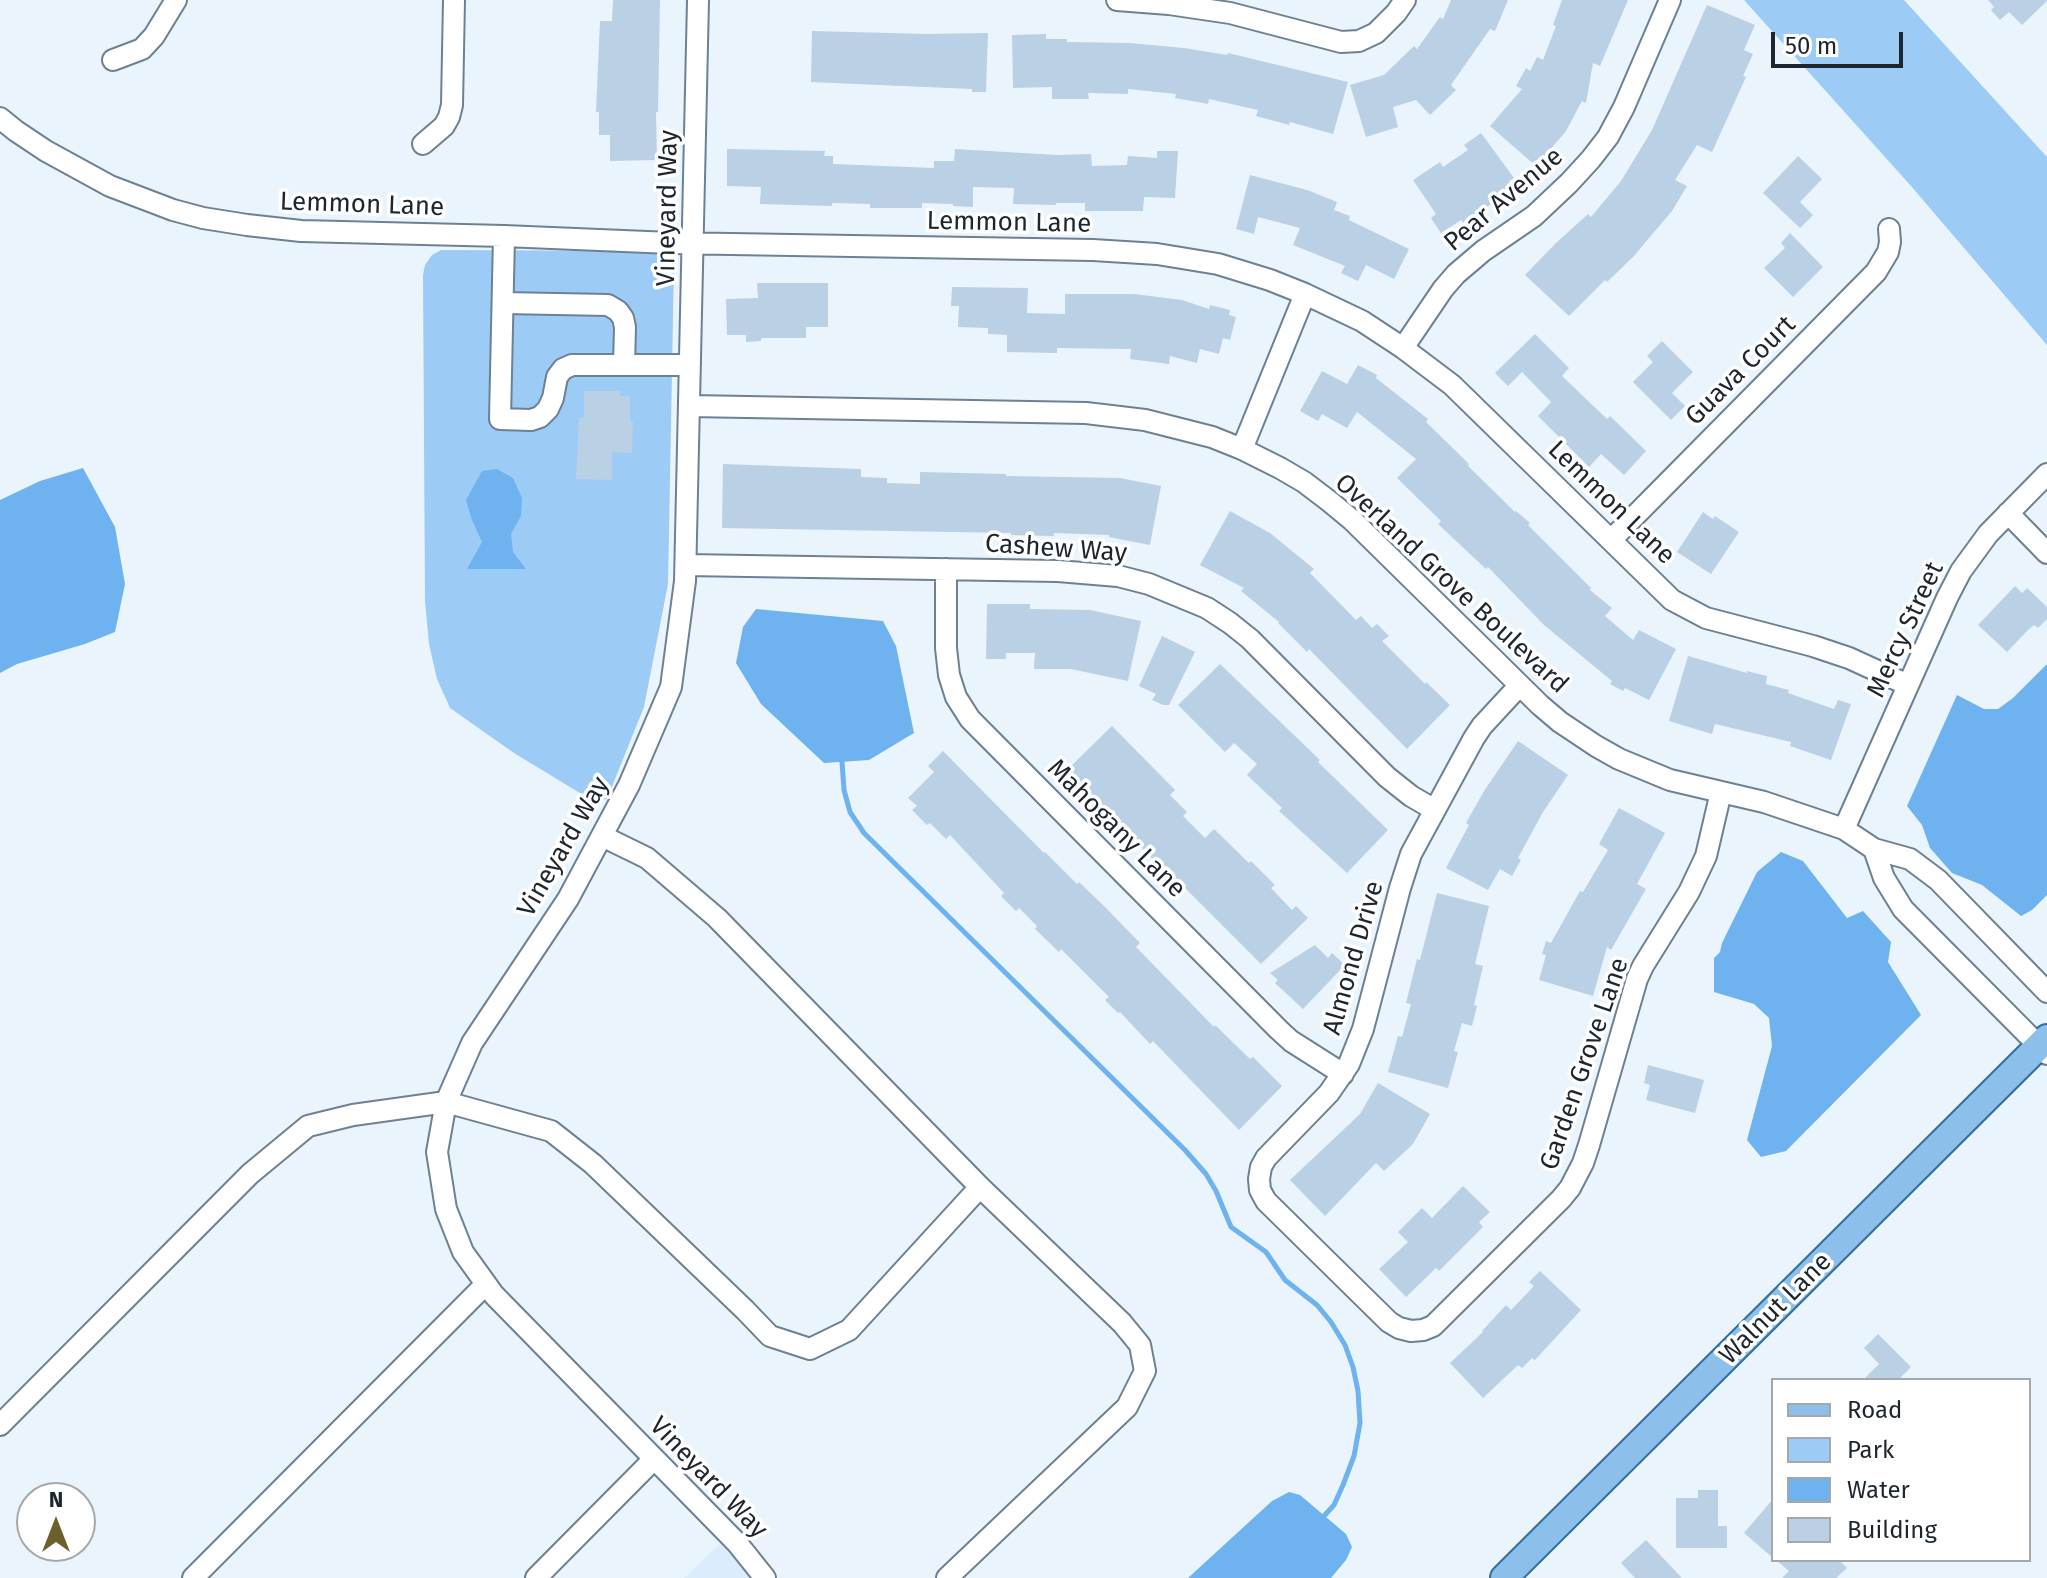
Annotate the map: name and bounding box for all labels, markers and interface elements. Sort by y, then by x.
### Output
scale bar [1775,16,1907,66]
text: 50 m [1785,32,1837,60]
street label: Vineyard Way [651,129,685,287]
street label: Pear Avenue [1438,141,1570,259]
street label: Lemmon Lane [279,187,445,223]
street label: Lemmon Lane [926,206,1092,240]
street label: Guava Court [1680,310,1802,432]
street label: Lemmon Lane [1541,435,1681,571]
street label: Overland Grove Boulevard [1328,468,1574,700]
street label: Cashew Way [984,528,1128,570]
street label: Mercy Street [1861,557,1951,703]
street label: Mahogany Lane [1040,753,1192,905]
street label: Vineyard Way [511,771,617,923]
street label: Almond Drive [1317,877,1391,1039]
street label: Garden Grove Lane [1534,954,1636,1174]
street label: Walnut Lane [1714,1247,1838,1371]
legend [1771,1378,2031,1562]
text: Road [1847,1396,1902,1424]
street label: Vineyard Way [642,1411,774,1545]
text: Park [1847,1436,1894,1464]
text: Water [1847,1476,1910,1504]
north arrow [16,1482,96,1562]
text: N [49,1486,63,1513]
text: Building [1847,1516,1937,1544]

